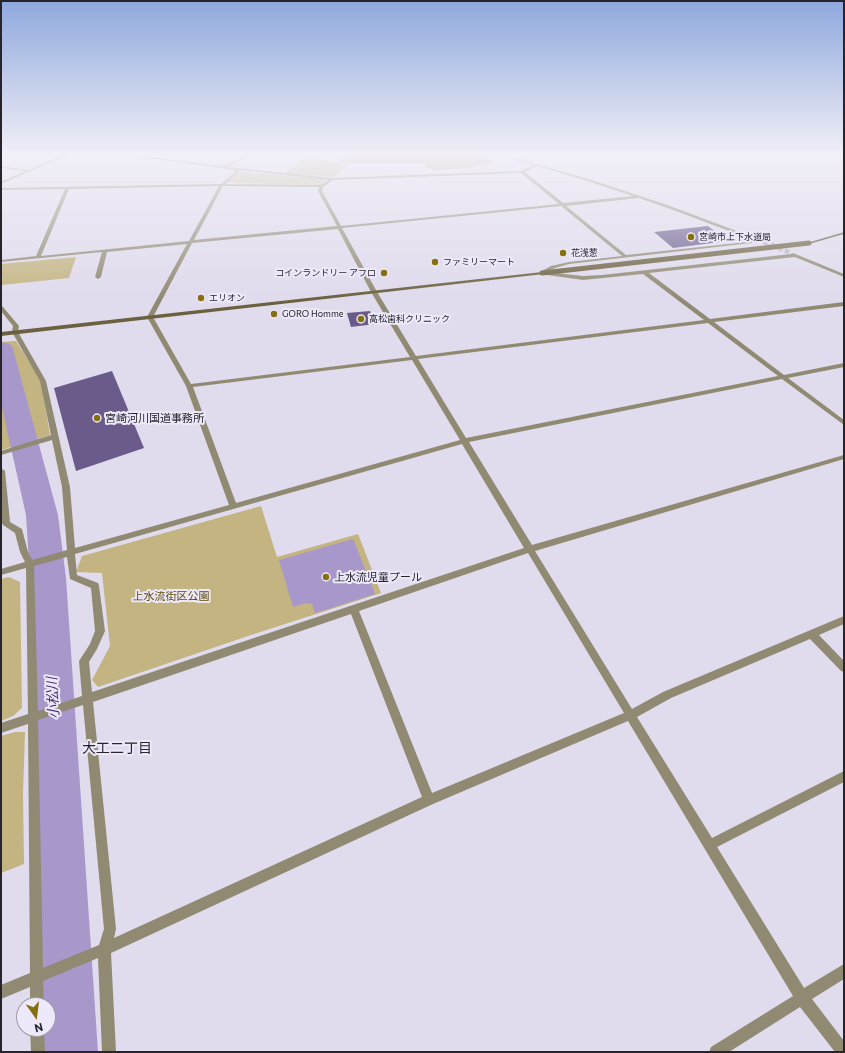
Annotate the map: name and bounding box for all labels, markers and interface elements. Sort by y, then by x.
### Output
marker: 宮崎市上下水道局 [686,232,696,242]
place label: 宮崎市上下水道局 [699,232,771,242]
marker: 花浅葱 [558,248,568,258]
place label: 花浅葱 [571,248,598,258]
marker: ファミリーマート [430,257,440,267]
place label: ファミリーマート [443,257,515,267]
place label: コインランドリー アフロ [275,268,376,278]
marker: コインランドリー アフロ [379,268,389,278]
marker: エリオン [196,293,206,303]
place label: エリオン [209,293,245,303]
marker: GORO Homme [269,309,279,319]
place label: GORO Homme [282,309,343,319]
marker: 高松歯科クリニック [356,314,366,324]
place label: 高松歯科クリニック [369,314,450,324]
place label: 宮崎河川国道事務所 [105,411,204,425]
marker: 宮崎河川国道事務所 [92,413,102,423]
place label: 上水流児童プール [334,570,422,584]
marker: 上水流児童プール [321,572,331,582]
park label: 上水流街区公園 [133,589,209,603]
water label: 小松川 [44,677,62,719]
district label: 大工二丁目 [82,740,152,756]
north arrow [16,997,56,1037]
text: N [33,1021,44,1035]

